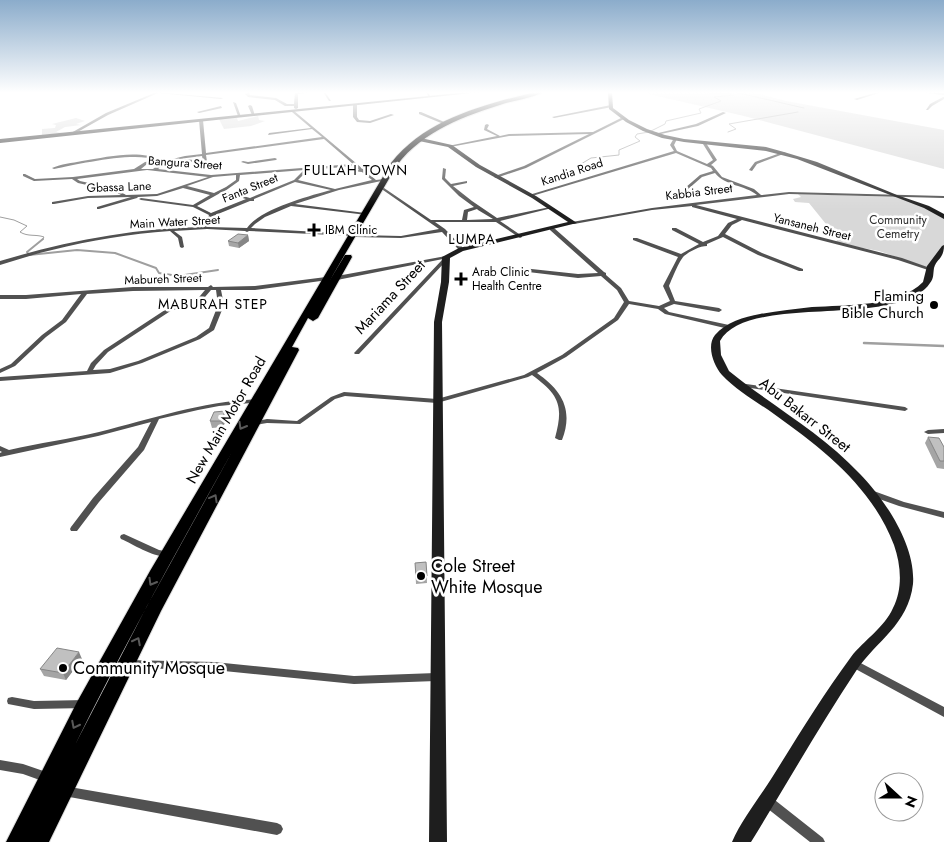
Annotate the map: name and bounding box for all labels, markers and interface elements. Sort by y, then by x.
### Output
street label: Bangura Street [147,151,223,175]
street label: Kandia Road [539,154,605,190]
district label: FULLAH TOWN [304,160,408,180]
street label: Fanta Street [219,169,281,207]
street label: Gbassa Lane [86,177,152,197]
street label: Kabbia Street [664,179,734,205]
street label: Yansaneh Street [771,209,853,245]
street label: Main Water Street [129,211,221,233]
park label: Community Cemetry [869,211,927,243]
place label: IBM Clinic [325,221,377,239]
marker: IBM Clinic [307,223,321,237]
district label: LUMPA [448,229,496,249]
street label: Mariama Street [350,255,431,339]
place label: Arab Clinic Health Centre [472,263,542,295]
street label: Mabureh Street [124,269,202,289]
marker: Arab Clinic Health Centre [454,272,468,286]
place label: Flaming Bible Church [842,285,924,324]
district label: MABURAH STEP [158,294,268,314]
marker: Flaming Bible Church [928,299,940,311]
street label: New Main Motor Road [181,352,271,488]
street label: Abu Bakarr Street [755,372,856,458]
one-way arrow [238,420,248,429]
one-way arrow [207,495,217,504]
place label: Cole Street White Mosque [431,553,543,600]
marker: Cole Street White Mosque [415,570,427,582]
one-way arrow [148,577,158,586]
one-way arrow [131,638,141,647]
place label: Community Mosque [73,655,225,681]
marker: Community Mosque [57,662,69,674]
one-way arrow [71,720,81,729]
north arrow [874,772,924,822]
text: N [900,793,922,810]

